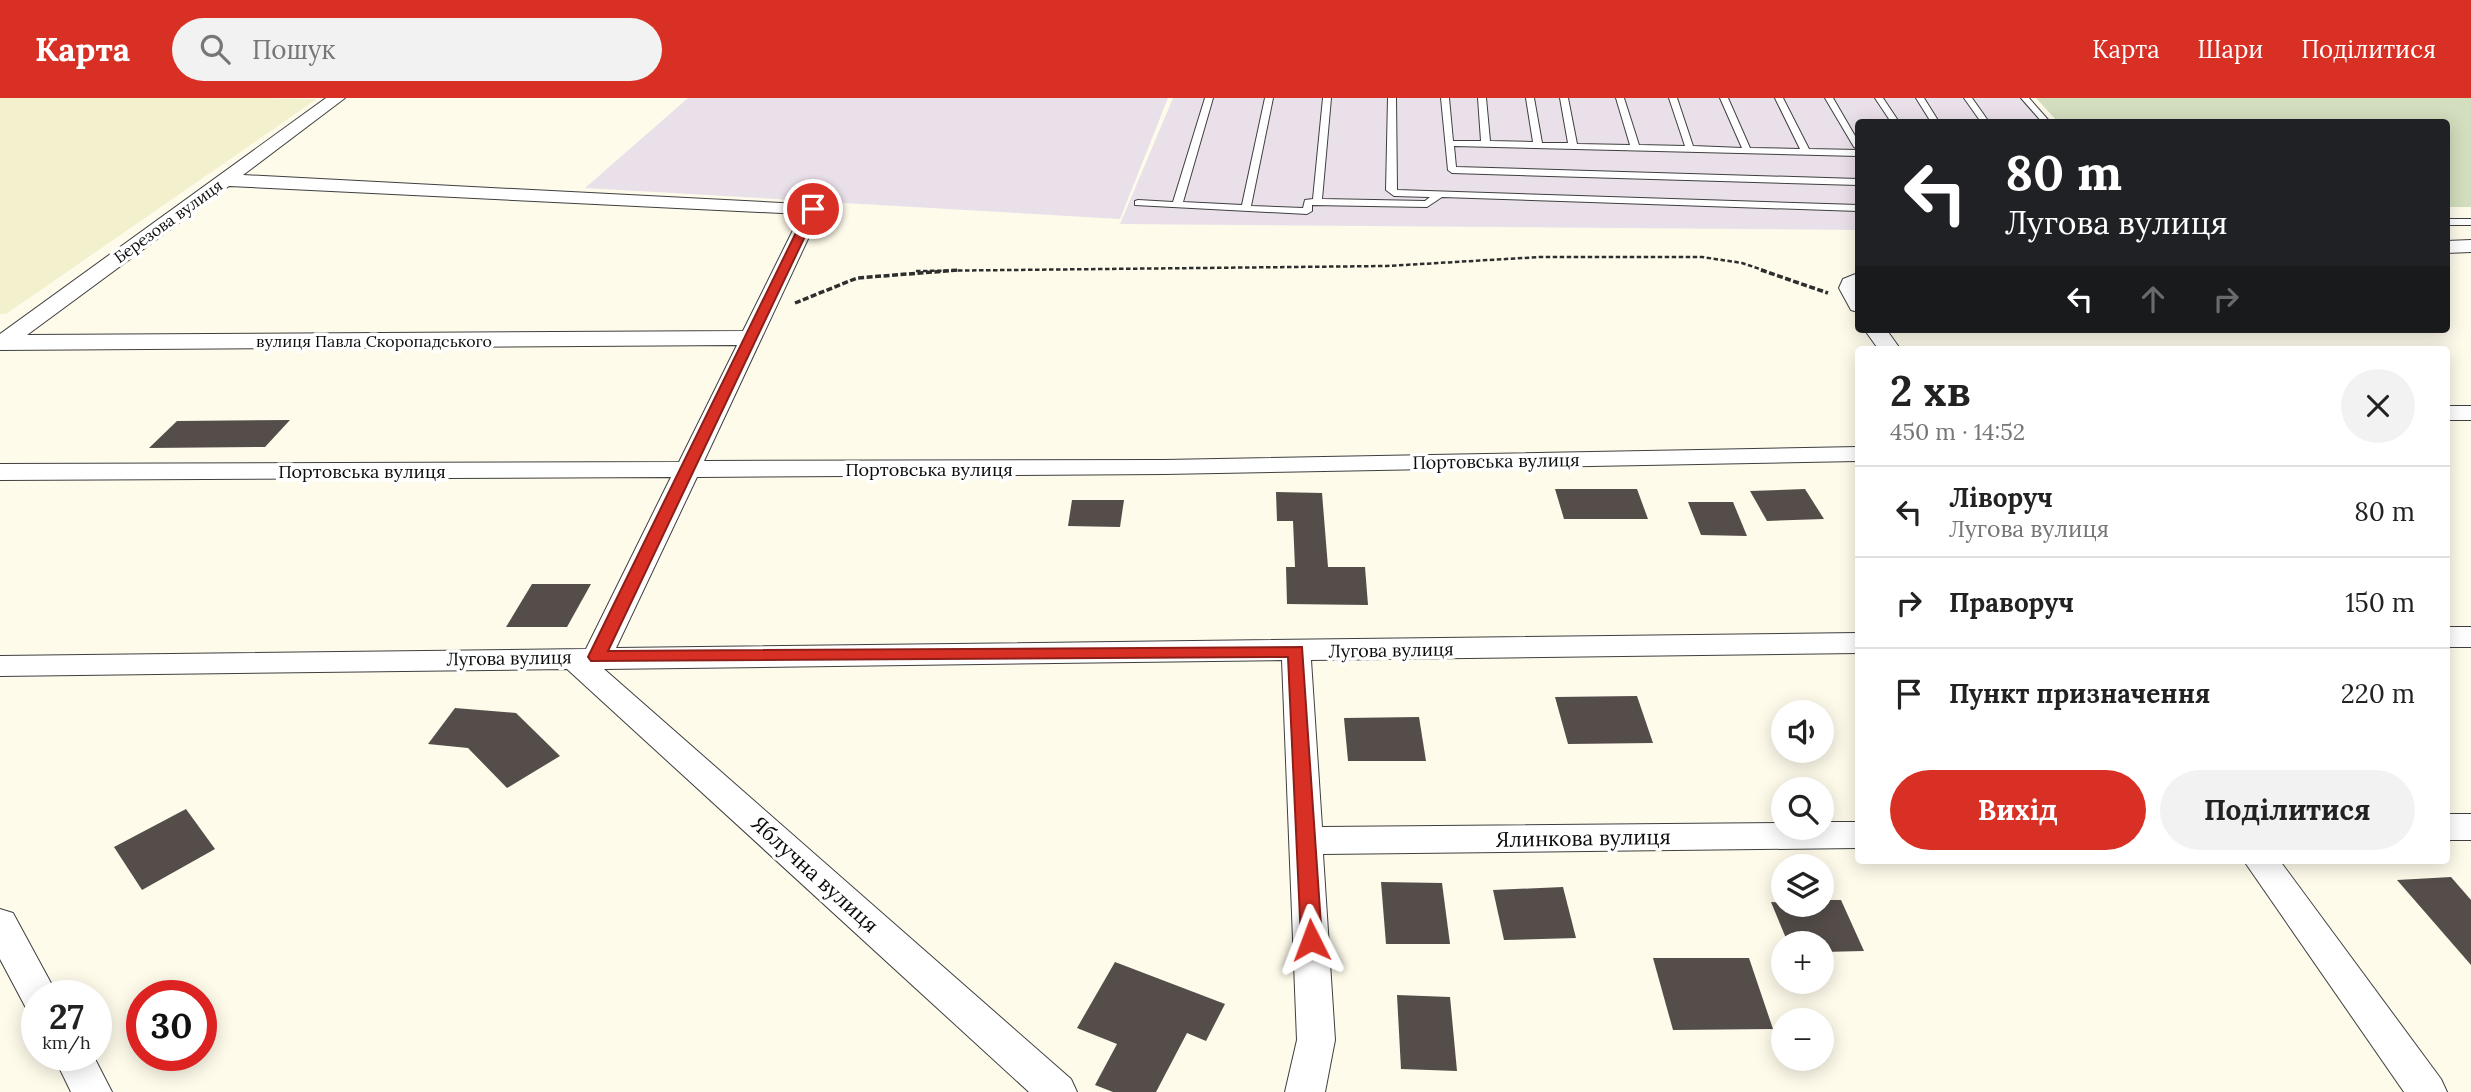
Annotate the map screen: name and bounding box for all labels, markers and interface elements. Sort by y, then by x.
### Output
search box [172,18,662,81]
text: Карта [35,28,130,70]
icon: search [196,30,234,68]
text: Пошук [252,33,336,66]
text: Карта [2092,34,2160,65]
text: Шари [2198,34,2263,65]
text: Поділитися [2301,34,2436,65]
text: 80 m [2005,141,2122,203]
icon: left [1890,147,1981,238]
street label: Березова вулиця [110,175,226,267]
pin [783,179,843,239]
icon: arrive [794,190,832,228]
text: Лугова вулиця [2005,202,2228,243]
icon: left [2061,280,2099,318]
icon: ahead [2134,280,2172,318]
icon: right [2207,280,2245,318]
street label: вулиця Павла Скоропадського [256,331,492,351]
text: 2 хв [1890,364,1971,418]
button: close [2341,369,2415,443]
text: 450 m · 14:52 [1890,417,2025,446]
street label: Портовська вулиця [1412,448,1580,474]
street label: Портовська вулиця [845,458,1013,481]
street label: Портовська вулиця [278,460,446,483]
text: Ліворуч [1949,481,2053,514]
icon: left [1890,493,1928,531]
text: 80 m [2354,495,2415,528]
text: Лугова вулиця [1949,514,2109,543]
icon: right [1890,584,1928,622]
text: Праворуч [1949,586,2074,619]
text: 150 m [2345,586,2415,619]
street label: Лугова вулиця [1328,637,1454,663]
street label: Лугова вулиця [446,645,572,671]
icon: arrive [1890,675,1928,713]
text: Пункт призначення [1949,677,2210,710]
text: 220 m [2341,677,2415,710]
map controls [1771,700,1834,1071]
button: sound [1771,700,1834,763]
button: Вихід [1890,770,2146,850]
button: Поділитися [2160,770,2415,850]
button: search [1771,777,1834,840]
street label: Яблучна вулиця [746,810,884,938]
street label: Ялинкова вулиця [1495,823,1671,853]
button: layers [1771,854,1834,917]
position arrow [1274,903,1348,977]
button: + [1771,931,1834,994]
speed limit sign: 30 [126,980,217,1071]
text: 27 [49,994,84,1039]
button: − [1771,1008,1834,1071]
text: km/h [42,1031,91,1054]

